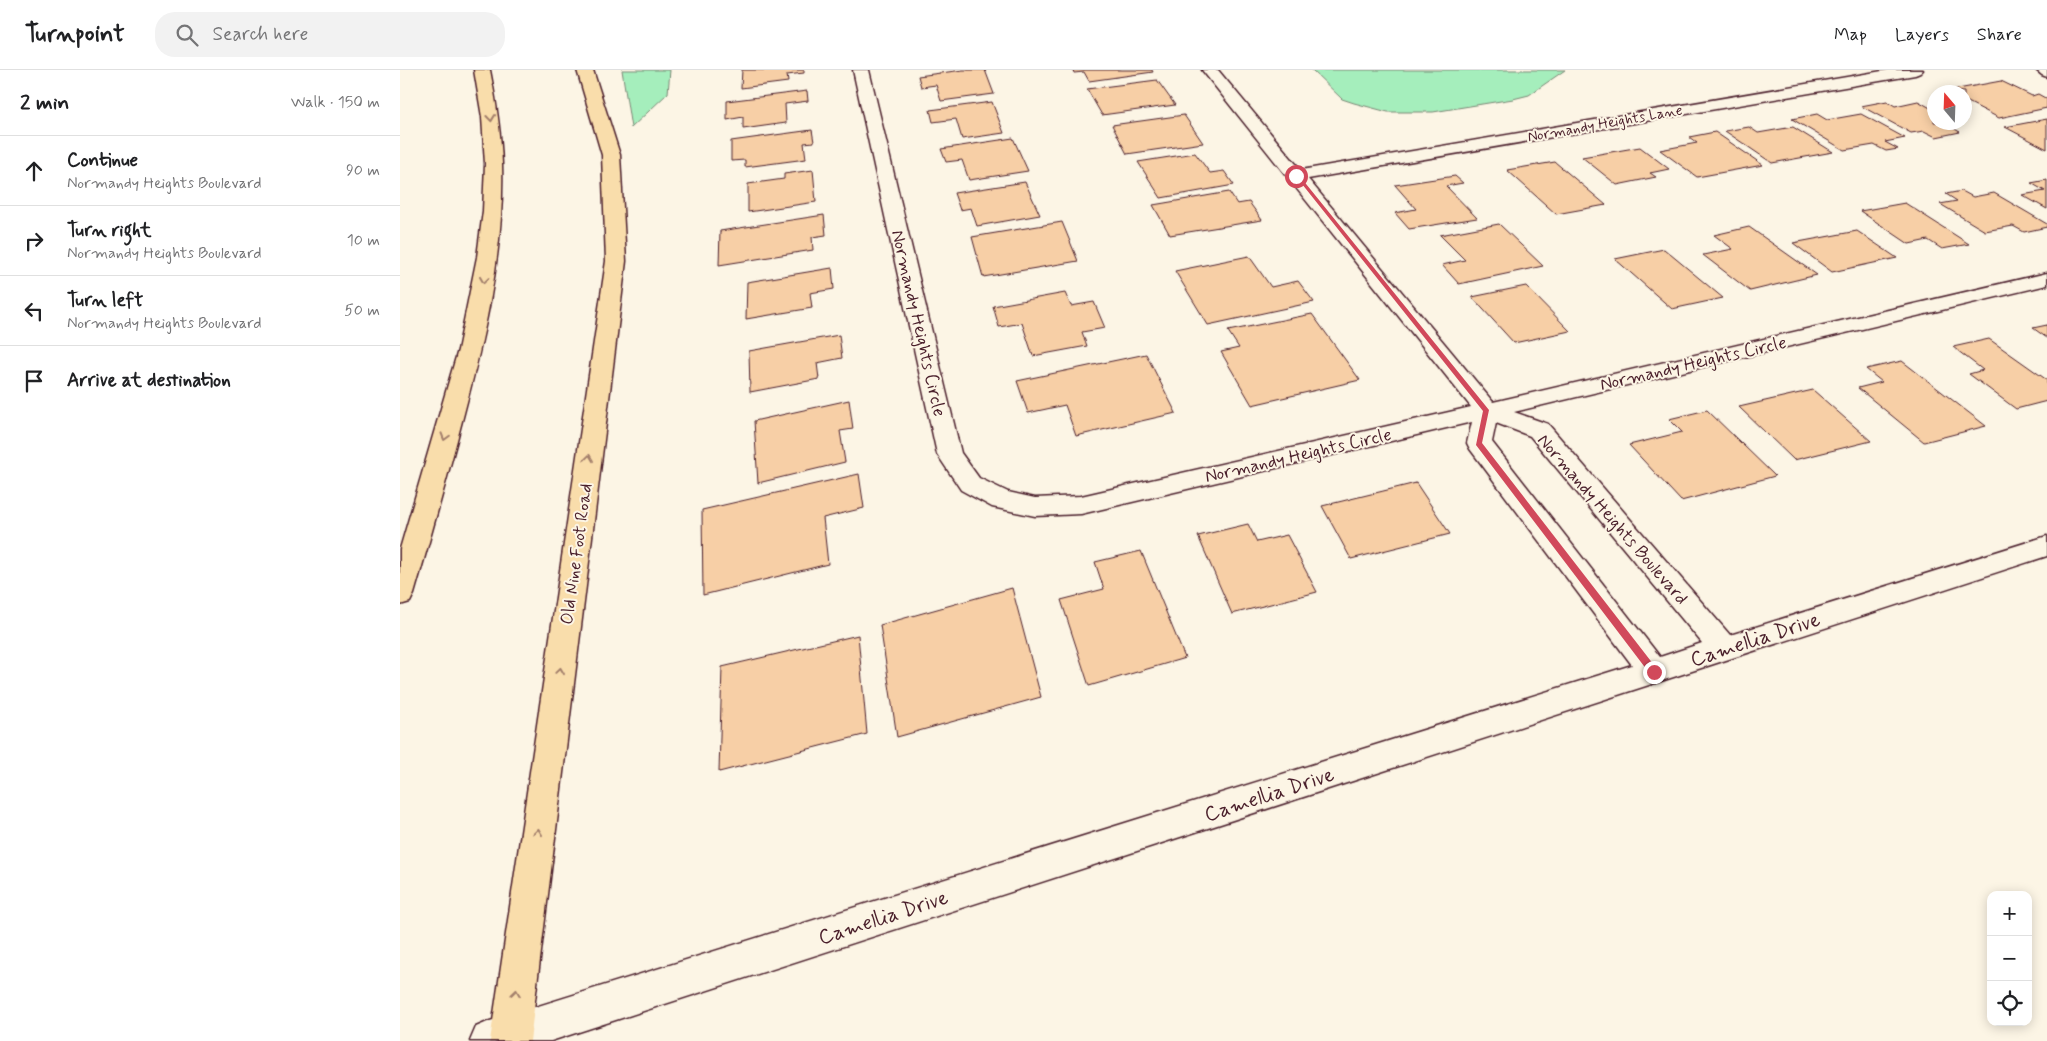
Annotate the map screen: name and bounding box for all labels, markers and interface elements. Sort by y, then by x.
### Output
search box [155,12,505,57]
text: Turnpoint [25,19,125,50]
icon: search [173,21,201,49]
text: Search here [213,22,308,47]
text: Map [1834,23,1867,47]
text: Layers [1895,23,1949,47]
text: Share [1977,23,2022,47]
north arrow [1927,85,1972,130]
text: 2 min [20,89,69,117]
text: Walk · 150 m [291,92,380,113]
street label: Normandy Heights Lane [1526,100,1685,147]
one-way arrow [485,114,496,122]
text: Continue [67,148,138,173]
icon: ahead [20,157,48,185]
text: 90 m [346,160,380,181]
route start [1285,165,1308,188]
text: Normandy Heights Boulevard [67,173,262,194]
text: Turn right [67,218,151,243]
icon: right [20,227,48,255]
street label: Normandy Heights Circle [885,228,951,419]
text: 10 m [347,230,380,251]
text: Normandy Heights Boulevard [67,243,262,264]
one-way arrow [479,276,490,284]
text: Turn left [67,288,143,313]
icon: left [20,297,48,325]
text: 50 m [344,300,380,321]
text: Normandy Heights Boulevard [67,313,262,334]
street label: Normandy Heights Circle [1598,331,1789,397]
icon: arrive [20,367,48,395]
text: Arrive at destination [67,368,231,393]
street label: Normandy Heights Circle [1203,423,1394,489]
street label: Normandy Heights Boulevard [1531,429,1693,610]
one-way arrow [441,433,451,441]
one-way arrow [583,453,594,461]
street label: Old Nine Foot Road [555,482,599,626]
street label: Camellia Drive [1687,606,1824,674]
route end [1643,661,1666,684]
one-way arrow [554,666,565,674]
street label: Camellia Drive [1201,761,1338,829]
one-way arrow [532,827,543,835]
street label: Camellia Drive [815,884,952,952]
map controls [1987,891,2032,1026]
button: + [1987,891,2032,936]
button: − [1987,936,2032,981]
button: locate [1987,981,2032,1026]
one-way arrow [510,988,521,996]

